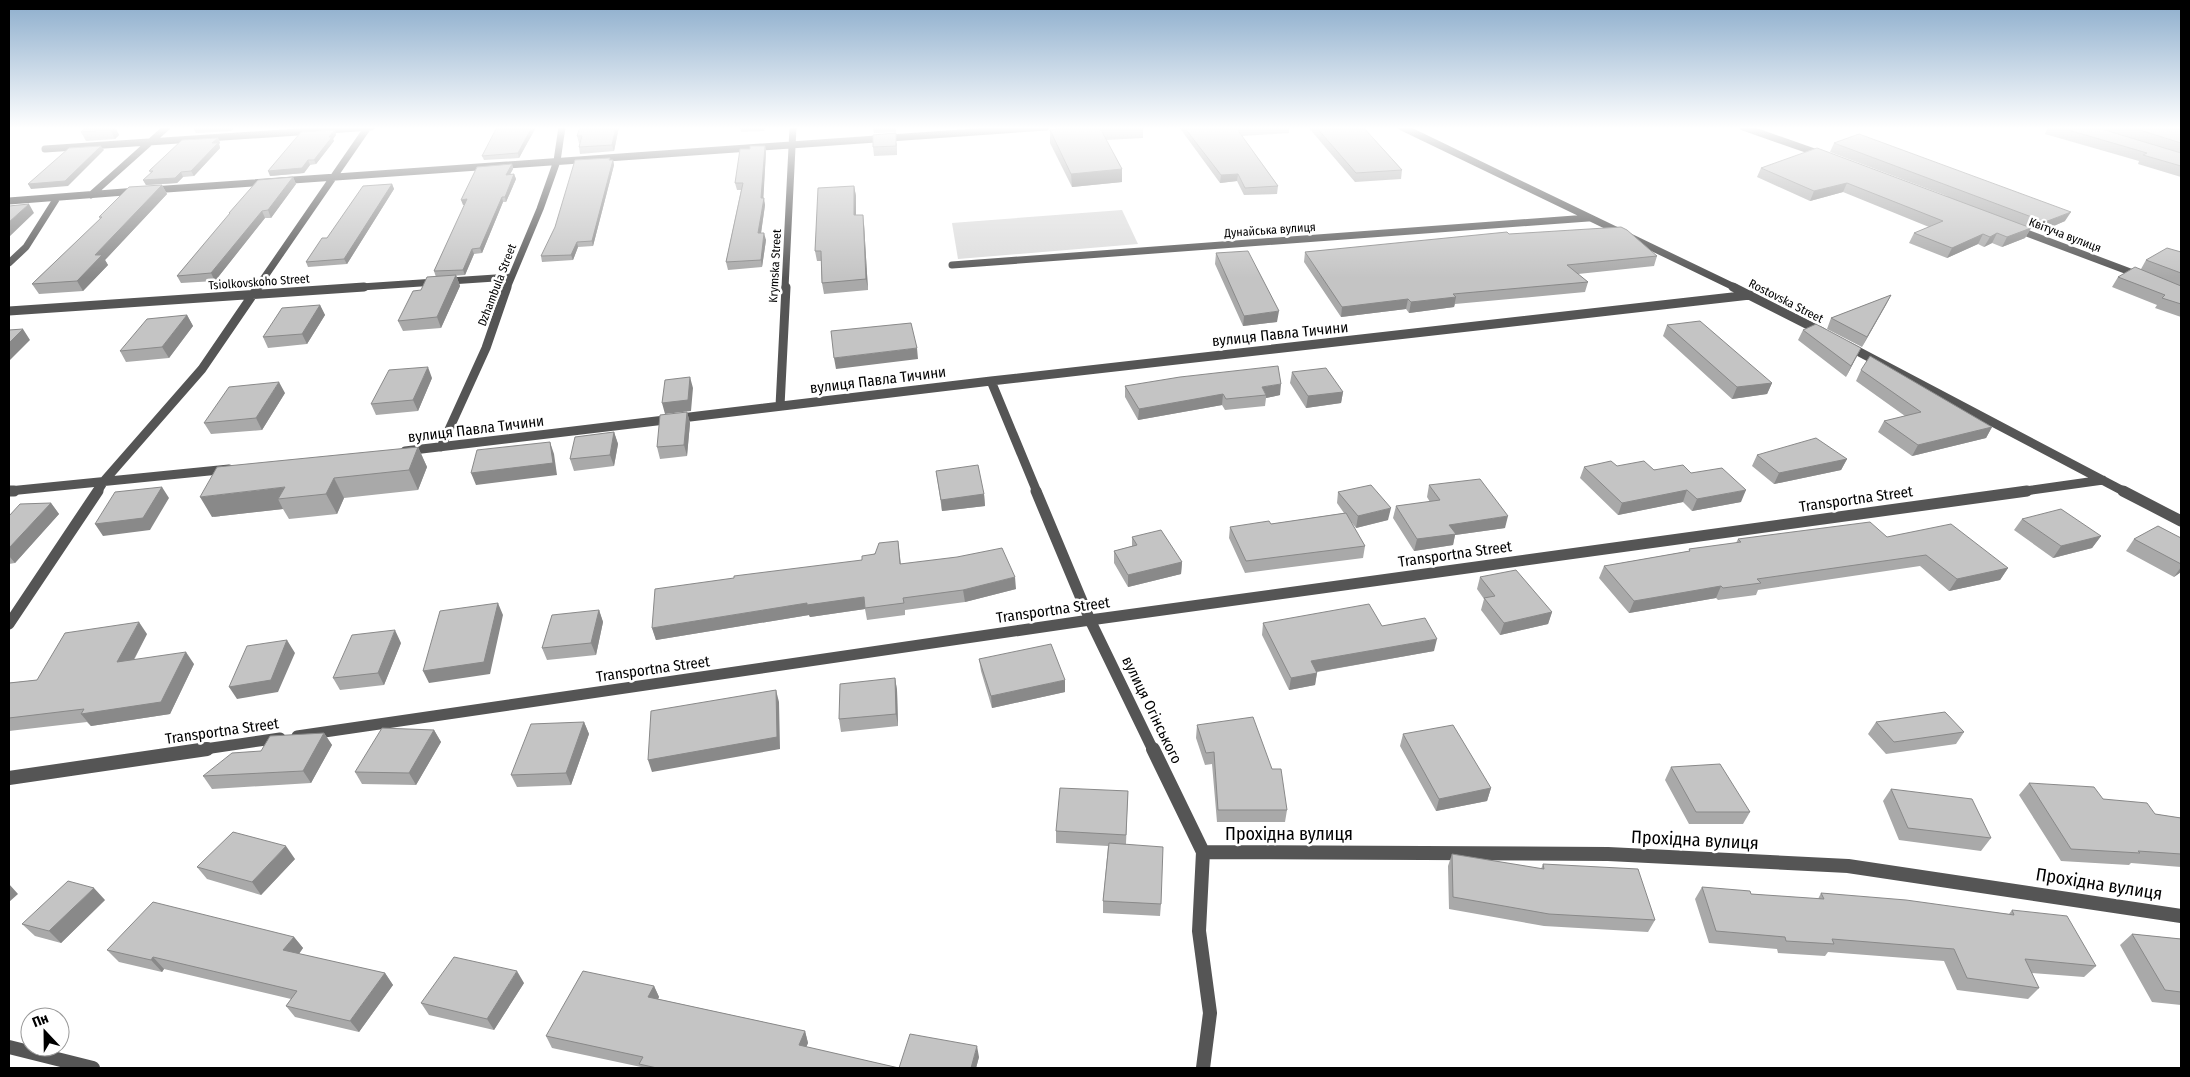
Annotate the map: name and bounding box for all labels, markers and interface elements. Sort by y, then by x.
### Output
street label: Квітуча вулиця [2027,215,2103,255]
street label: Дунайська вулиця [1223,220,1316,240]
street label: Krymska Street [766,229,784,303]
street label: Dzhambula Street [475,242,519,328]
street label: Tsiolkovskoho Street [208,271,310,293]
street label: Rostovska Street [1746,276,1826,326]
street label: вулиця Павла Тичини [1211,318,1349,350]
street label: вулиця Павла Тичини [809,363,947,397]
street label: вулиця Павла Тичини [407,412,545,446]
street label: Transportna Street [1798,482,1914,516]
street label: Transportna Street [1397,537,1513,571]
street label: Transportna Street [995,593,1111,627]
street label: Transportna Street [595,652,711,686]
street label: вулиця Огінського [1118,653,1186,767]
street label: Transportna Street [164,714,280,748]
street label: Прохідна вулиця [1225,823,1353,845]
street label: Прохідна вулиця [1631,826,1759,854]
street label: Прохідна вулиця [2034,863,2164,905]
north arrow [20,1007,70,1057]
text: Пн [30,1010,51,1031]

